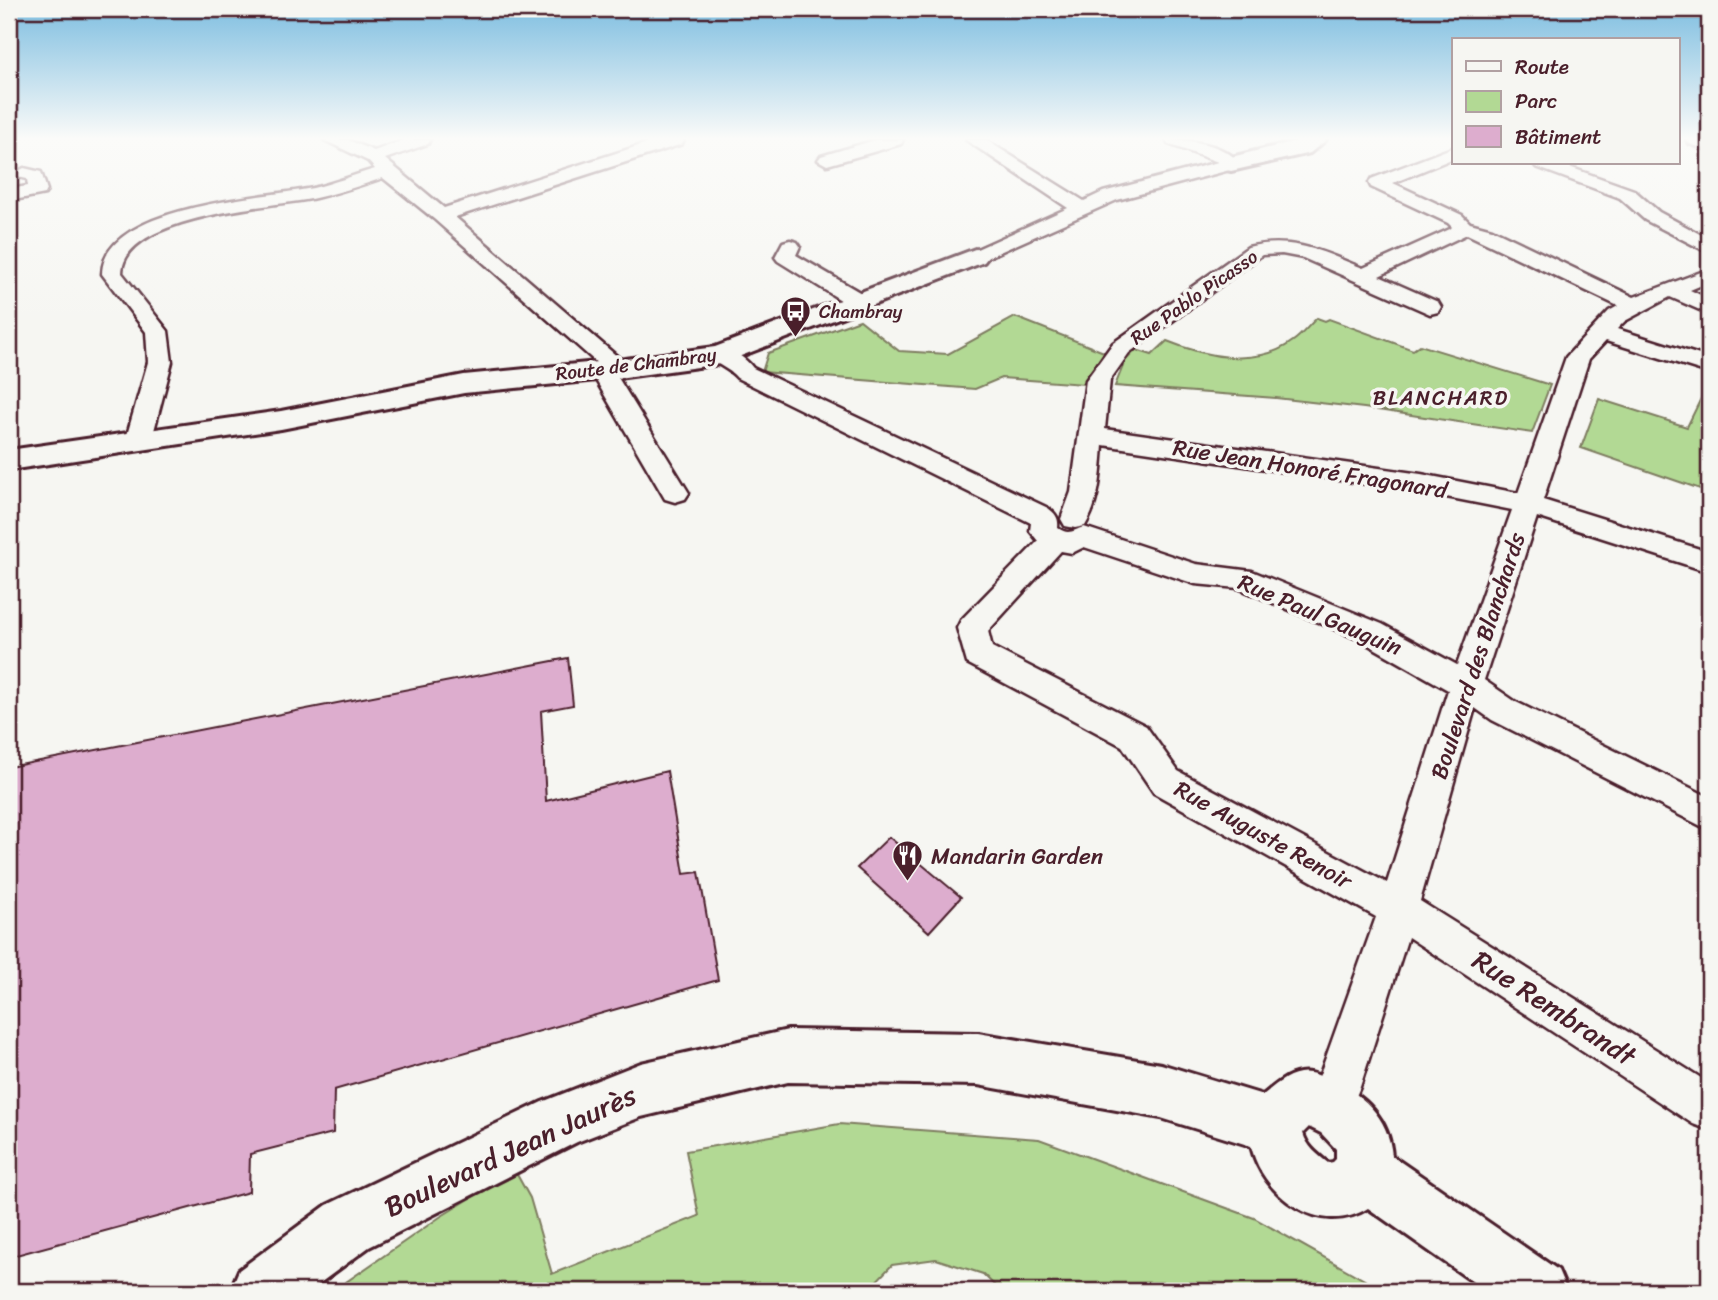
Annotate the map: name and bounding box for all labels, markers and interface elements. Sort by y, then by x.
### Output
legend [1452,38,1680,164]
text: Route [1515,48,1569,86]
text: Parc [1515,82,1557,120]
text: Bâtiment [1515,118,1601,156]
street label: Rue Pablo Picasso [1123,240,1265,353]
bus stop icon: Chambray [779,294,813,338]
place label: Chambray [819,295,902,328]
street label: Route de Chambray [554,338,718,390]
district label: BLANCHARD [1373,379,1509,417]
street label: Rue Jean Honoré Fragonard [1170,427,1452,511]
street label: Boulevard des Blanchards [1419,527,1537,785]
street label: Rue Paul Gauguin [1231,562,1409,668]
street label: Rue Auguste Renoir [1166,769,1361,902]
place label: Mandarin Garden [931,836,1103,877]
restaurant icon: Mandarin Garden [891,839,925,883]
street label: Rue Rembrandt [1462,936,1647,1080]
street label: Boulevard Jean Jaurès [376,1071,645,1231]

